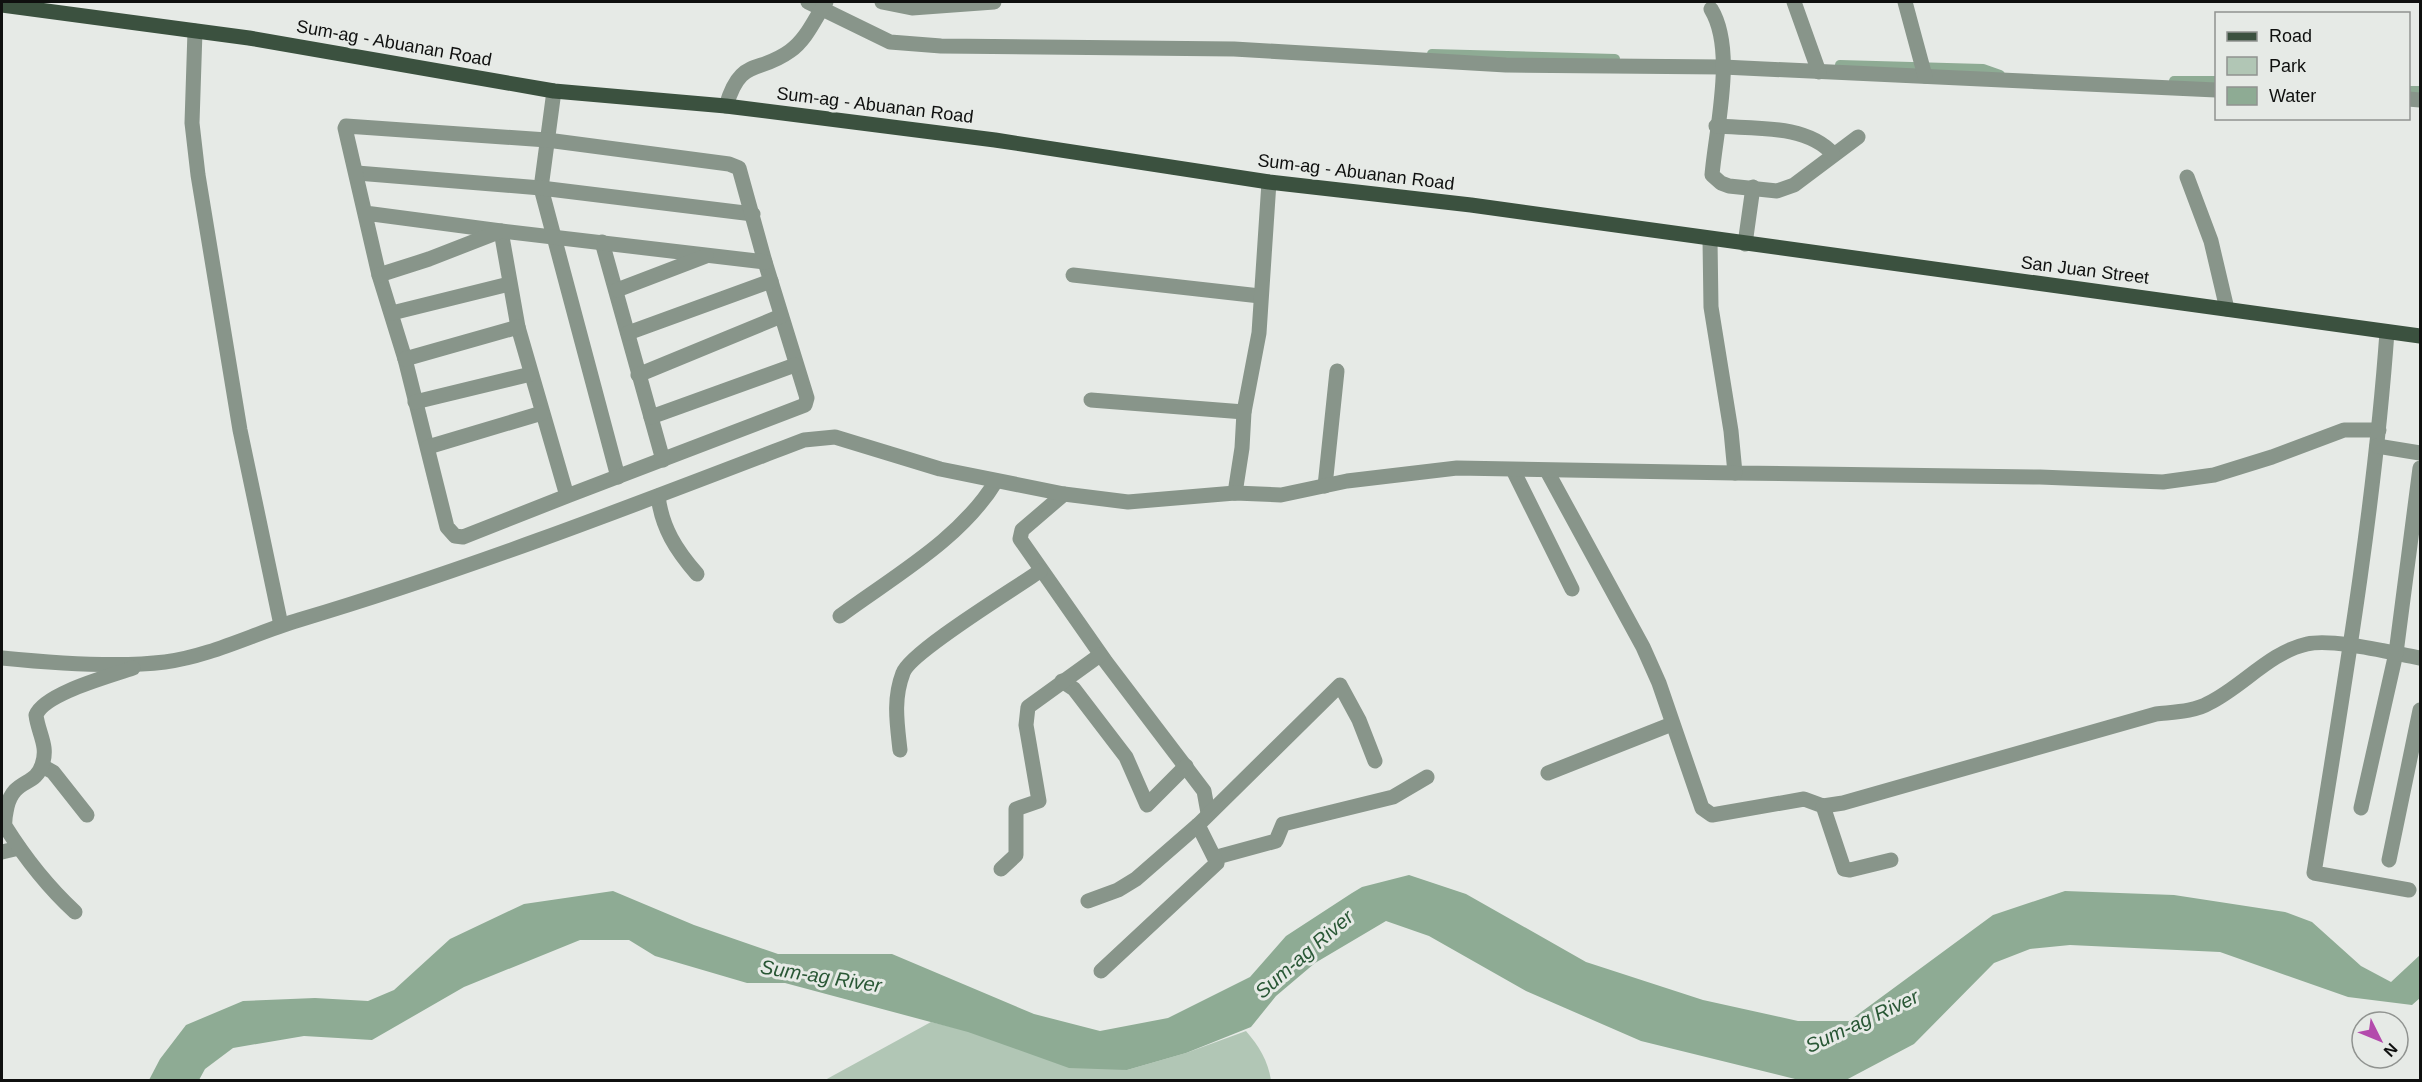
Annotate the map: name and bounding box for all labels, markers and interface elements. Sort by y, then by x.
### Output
legend [2215,12,2410,120]
street label: Sum-ag - Abuanan Road [295,16,493,70]
text: Road [2269,26,2312,46]
text: Park [2269,56,2307,76]
street label: Sum-ag - Abuanan Road [775,83,975,127]
text: Water [2269,86,2316,106]
street label: Sum-ag - Abuanan Road [1256,150,1456,194]
street label: San Juan Street [2020,252,2150,288]
water label: Sum-ag River [1251,905,1358,1002]
water label: Sum-ag River [759,956,884,997]
water label: Sum-ag River [1802,985,1923,1057]
north arrow [2350,1010,2410,1070]
text: N [2380,1040,2401,1060]

